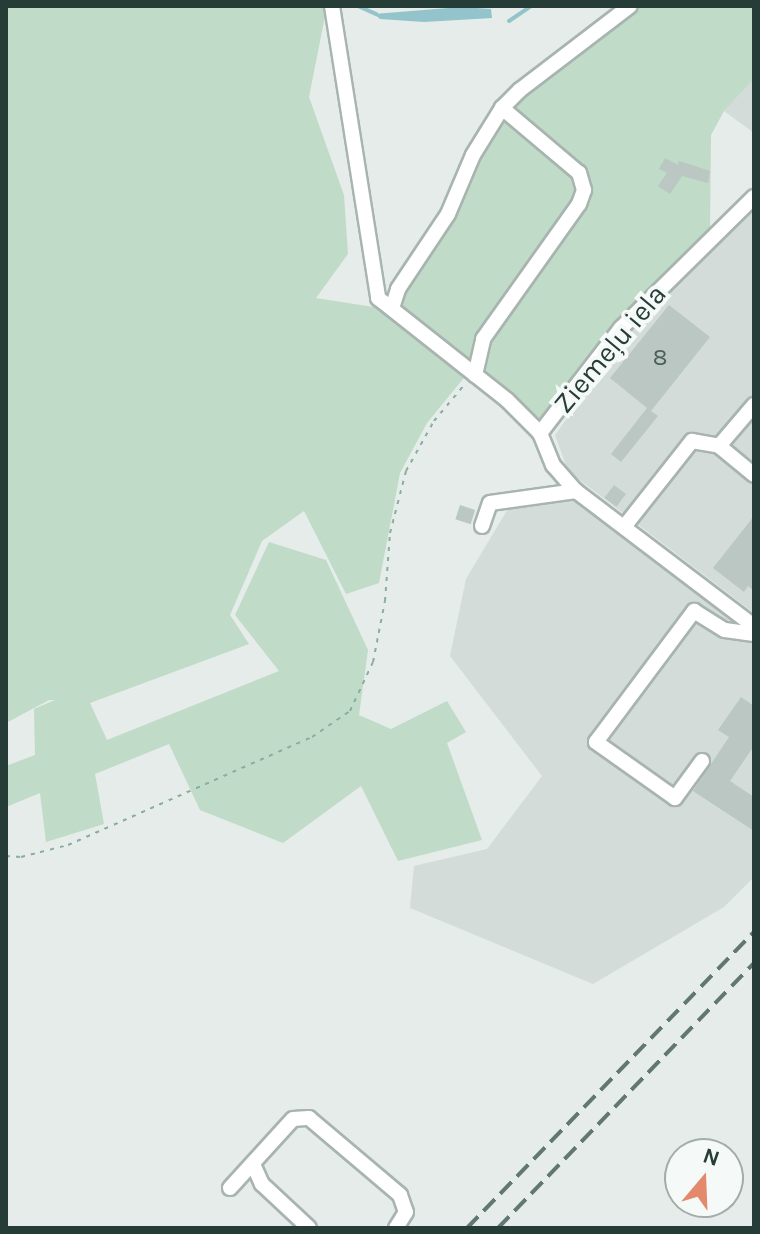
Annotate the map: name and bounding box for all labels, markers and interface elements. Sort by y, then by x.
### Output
street label: Ziemeļu iela [547,278,673,420]
house number: 8 [653,344,667,372]
north arrow [664,1138,744,1218]
text: N [699,1142,723,1172]

